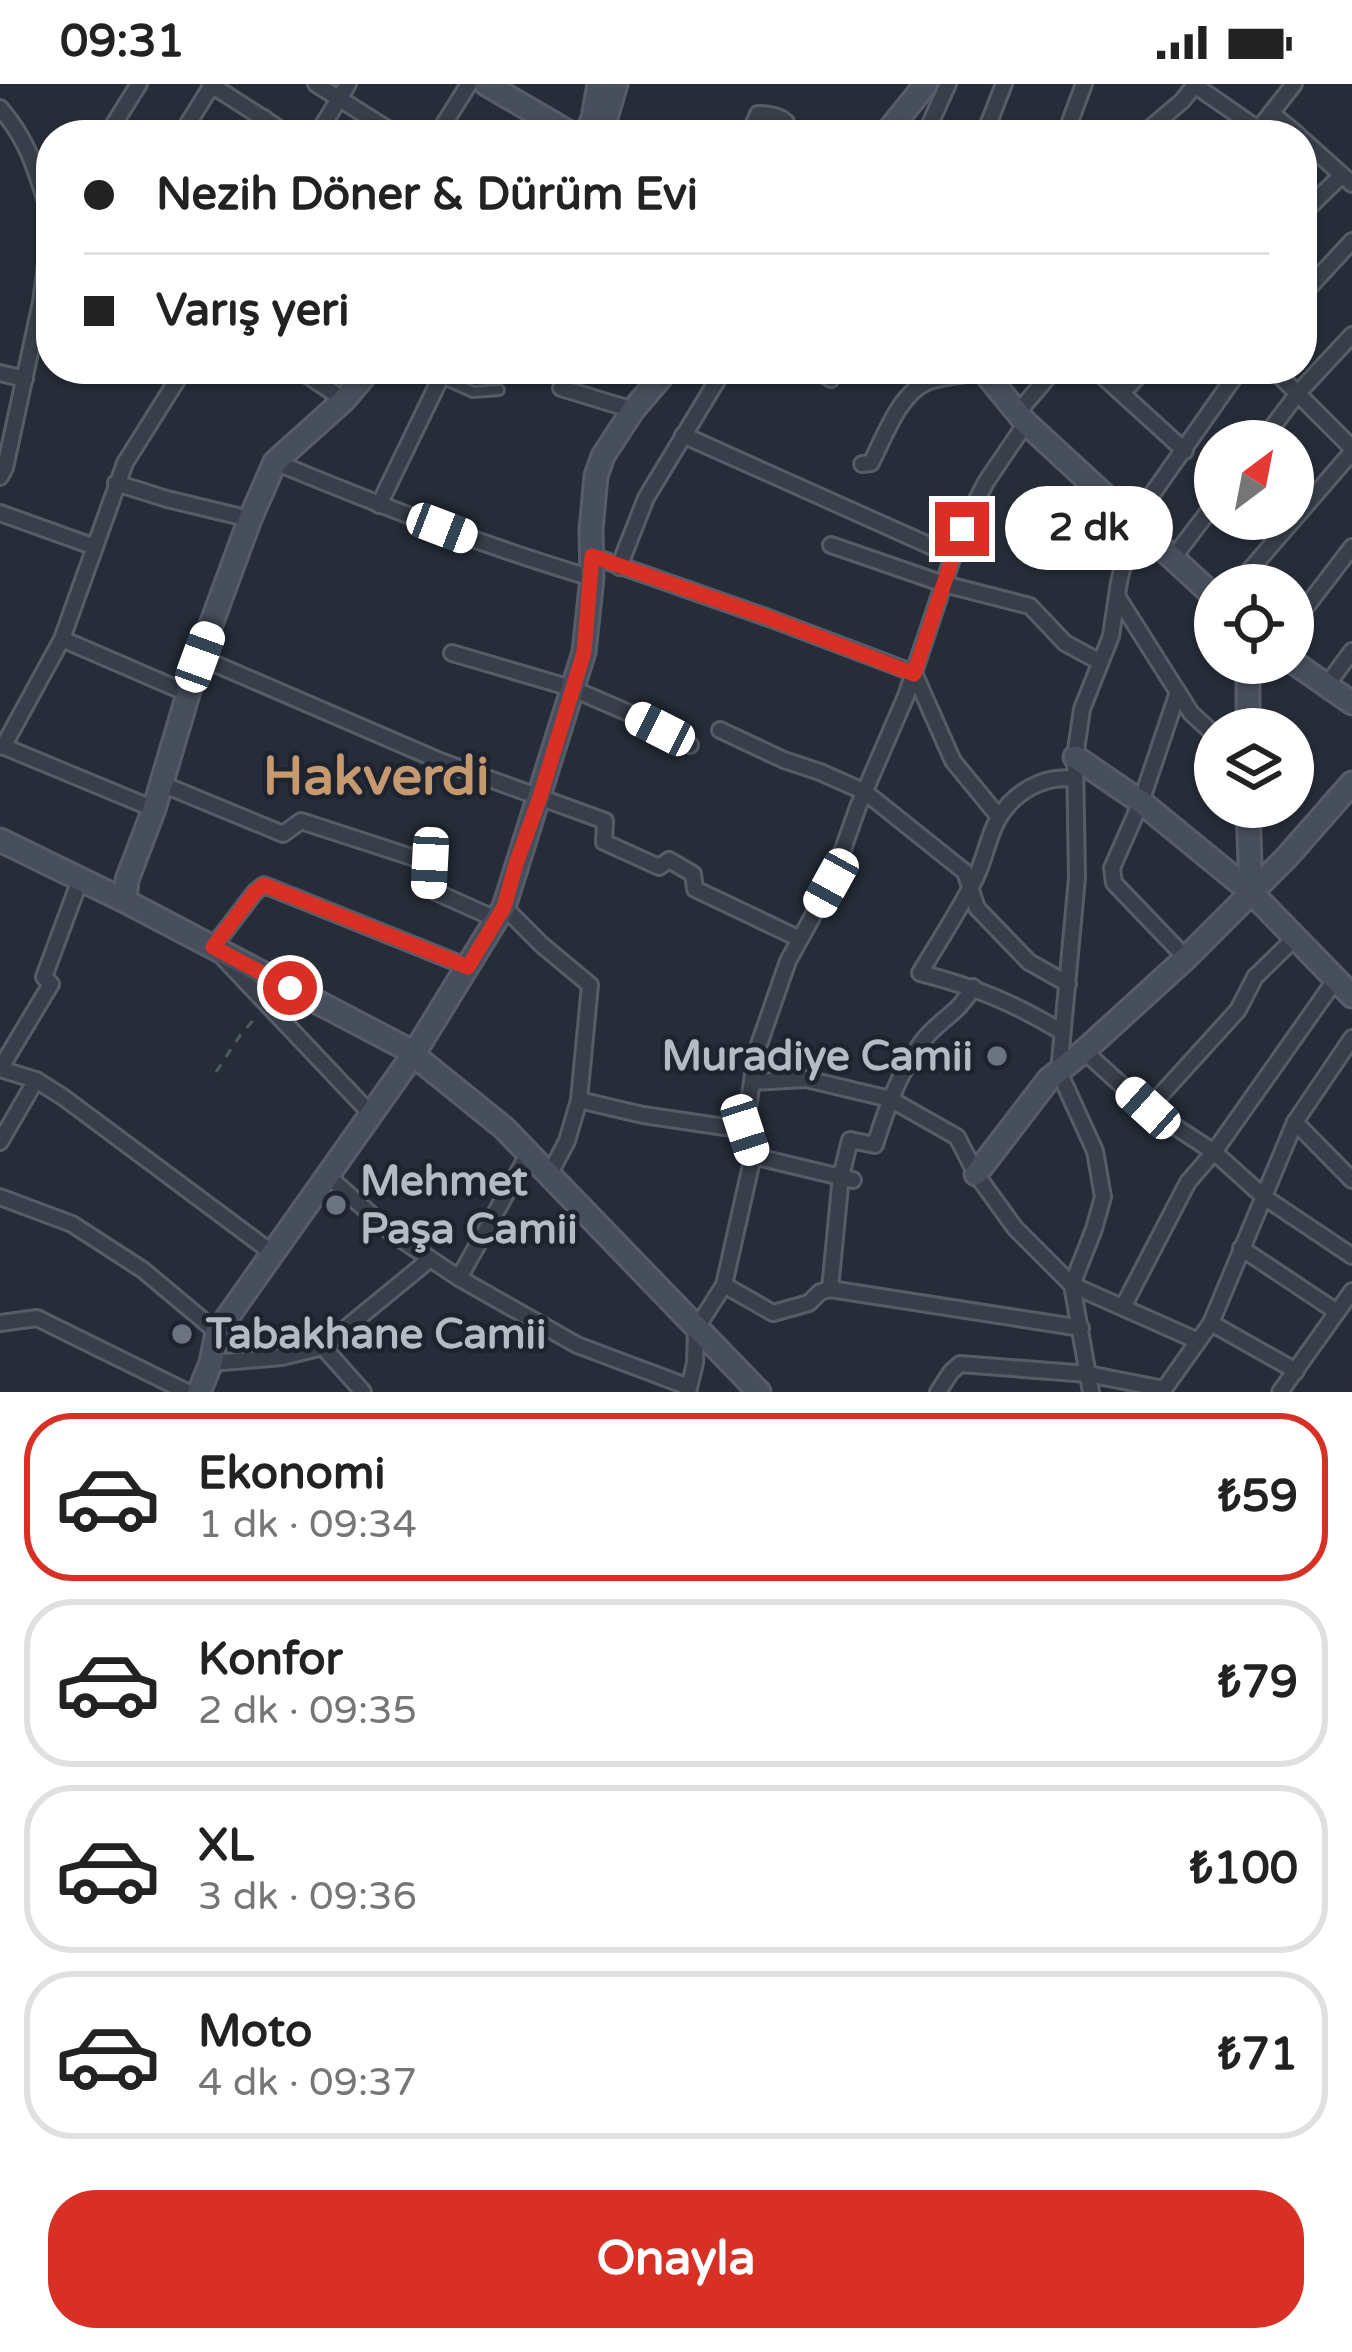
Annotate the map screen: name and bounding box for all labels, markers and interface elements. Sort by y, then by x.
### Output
text: 09:31 [60,15,185,69]
text: Nezih Döner & Dürüm Evi [156,168,698,222]
text: Varış yeri [156,284,350,338]
north arrow [1194,420,1314,540]
map controls [1194,420,1314,828]
callout: 2 dk [1004,487,1172,571]
car [402,498,482,558]
route end [935,502,989,556]
text: 2 dk [1049,504,1129,551]
button: locate [1194,564,1314,684]
car [171,617,229,697]
car [620,697,700,761]
button: layers [1194,708,1314,828]
district label: Hakverdi [263,744,489,809]
car [410,826,450,900]
car [798,843,864,923]
route start [263,961,317,1015]
place label: Muradiye Camii [662,1031,973,1082]
marker: Muradiye Camii [984,1043,1010,1069]
car [1109,1071,1187,1145]
car [717,1090,773,1170]
place label: Mehmet Paşa Camii [360,1156,578,1255]
marker: Mehmet Paşa Camii [323,1192,349,1218]
place label: Tabakhane Camii [205,1309,547,1360]
marker: Tabakhane Camii [169,1321,195,1347]
icon: car [54,1443,162,1551]
text: Ekonomi [198,1447,385,1501]
text: ₺59 [1218,1470,1298,1524]
text: 1 dk · 09:34 [198,1501,417,1548]
icon: car [54,1629,162,1737]
text: Konfor [198,1633,343,1687]
text: ₺79 [1218,1656,1298,1710]
text: 2 dk · 09:35 [198,1687,417,1734]
icon: car [54,1815,162,1923]
text: XL [198,1819,254,1873]
text: ₺100 [1189,1842,1298,1896]
text: 3 dk · 09:36 [198,1873,417,1920]
icon: car [54,2001,162,2109]
text: Moto [198,2005,312,2059]
text: ₺71 [1218,2028,1298,2082]
text: 4 dk · 09:37 [198,2059,417,2106]
button: Onayla [48,2190,1304,2328]

